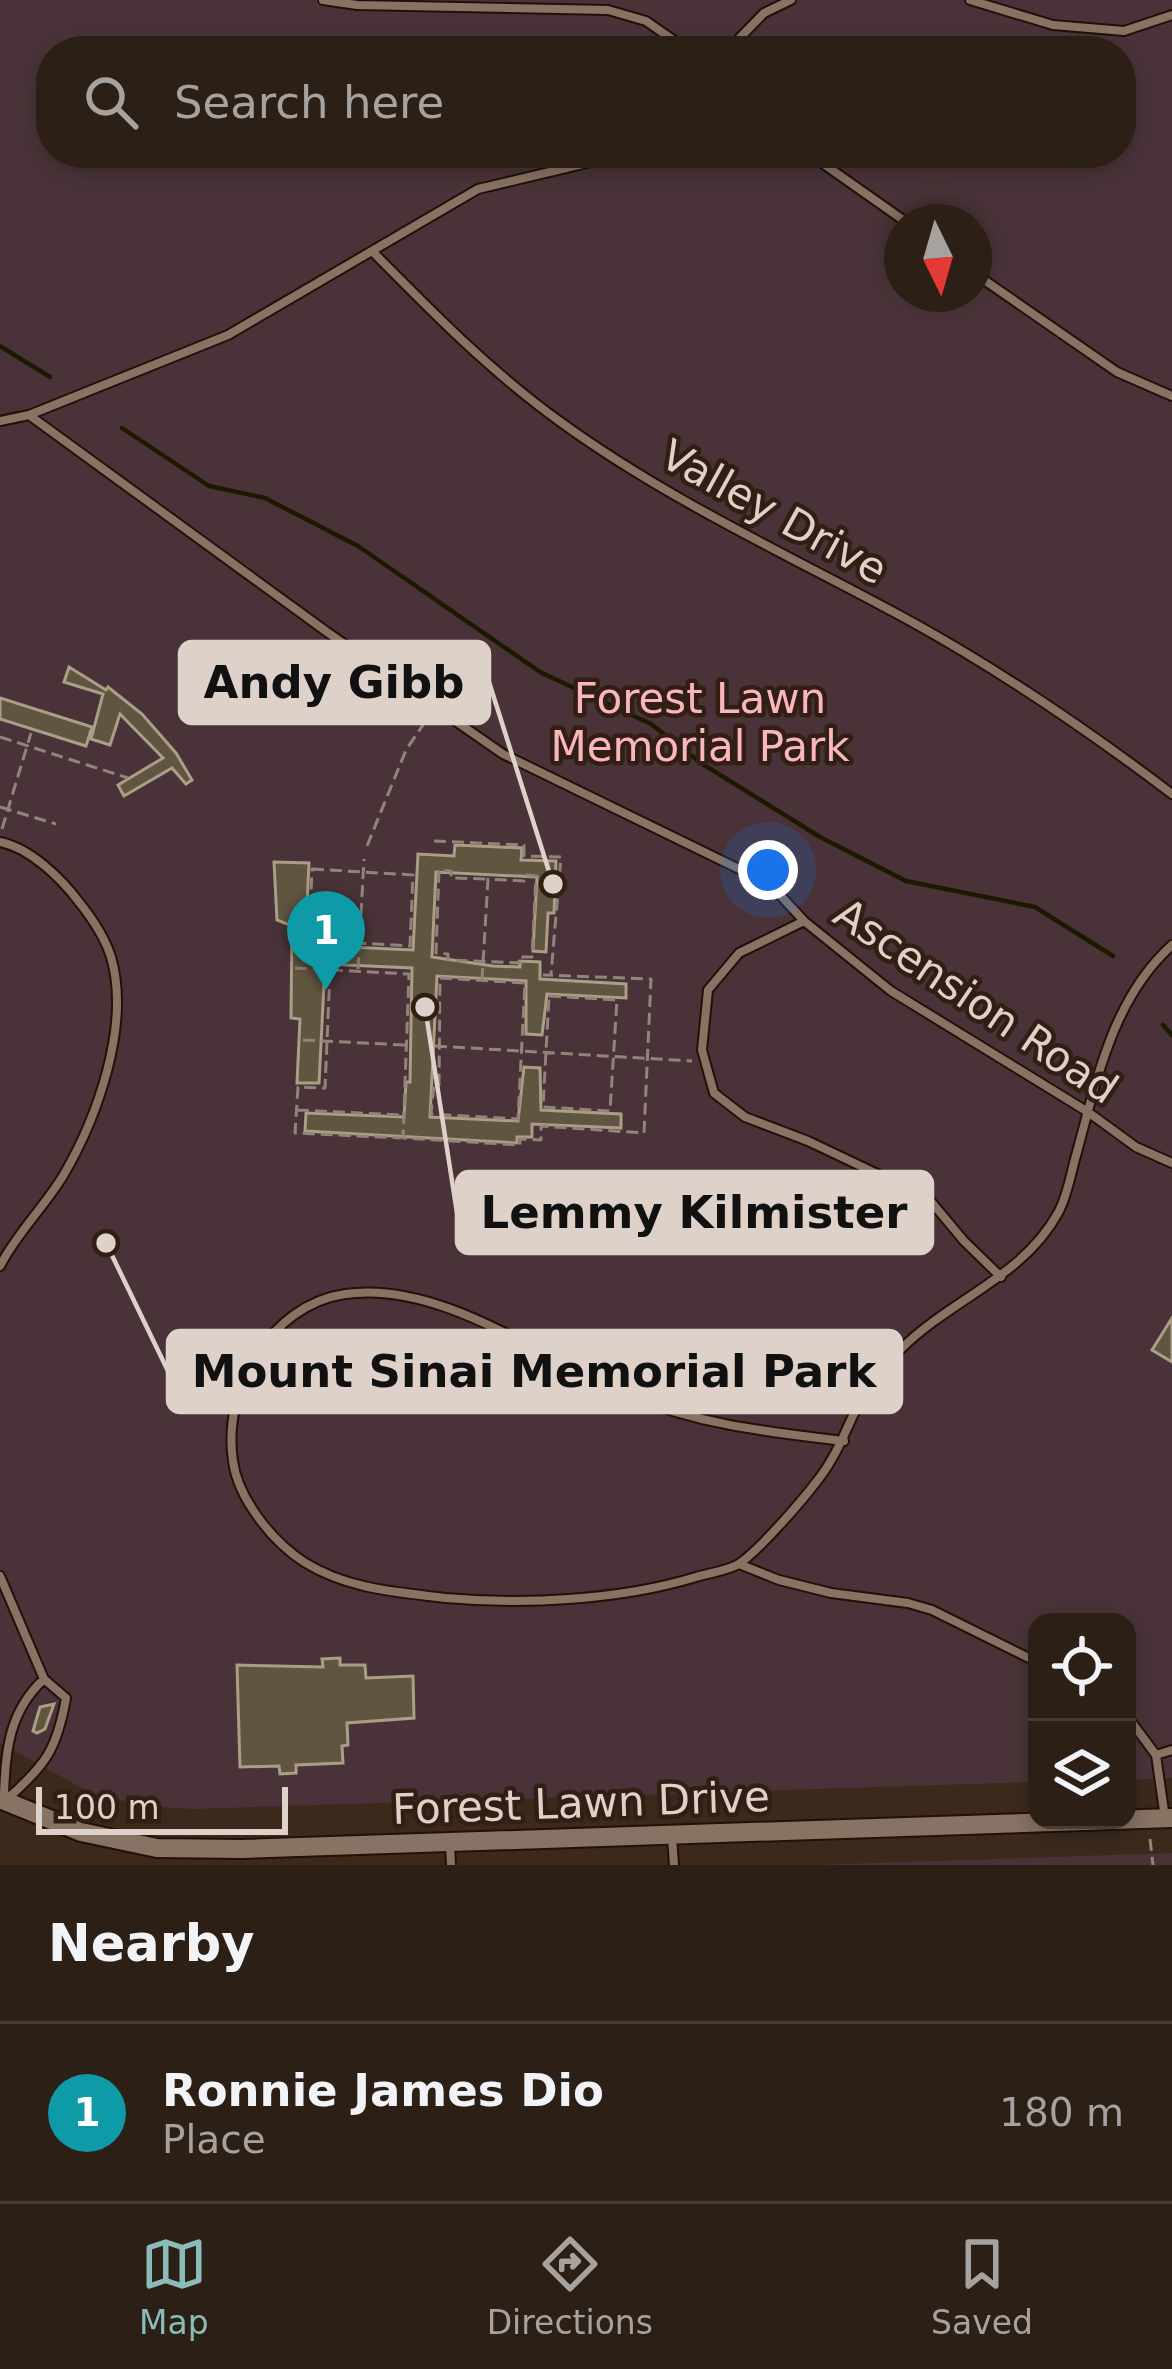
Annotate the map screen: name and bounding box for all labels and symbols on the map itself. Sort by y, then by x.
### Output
north arrow [884,204,992,312]
street label: Valley Drive [653,430,895,594]
callout: Andy Gibb [180,642,489,723]
text: Andy Gibb [204,656,464,709]
park label: Forest Lawn Memorial Park [550,674,850,771]
your location [738,840,798,900]
street label: Ascension Road [825,888,1127,1114]
pin: 1 [287,891,365,990]
callout: Lemmy Kilmister [457,1172,932,1253]
text: Lemmy Kilmister [480,1186,908,1239]
callout: Mount Sinai Memorial Park [168,1331,901,1412]
text: Mount Sinai Memorial Park [192,1345,877,1398]
street label: Forest Lawn Drive [391,1772,771,1834]
scale bar [36,1781,288,1834]

